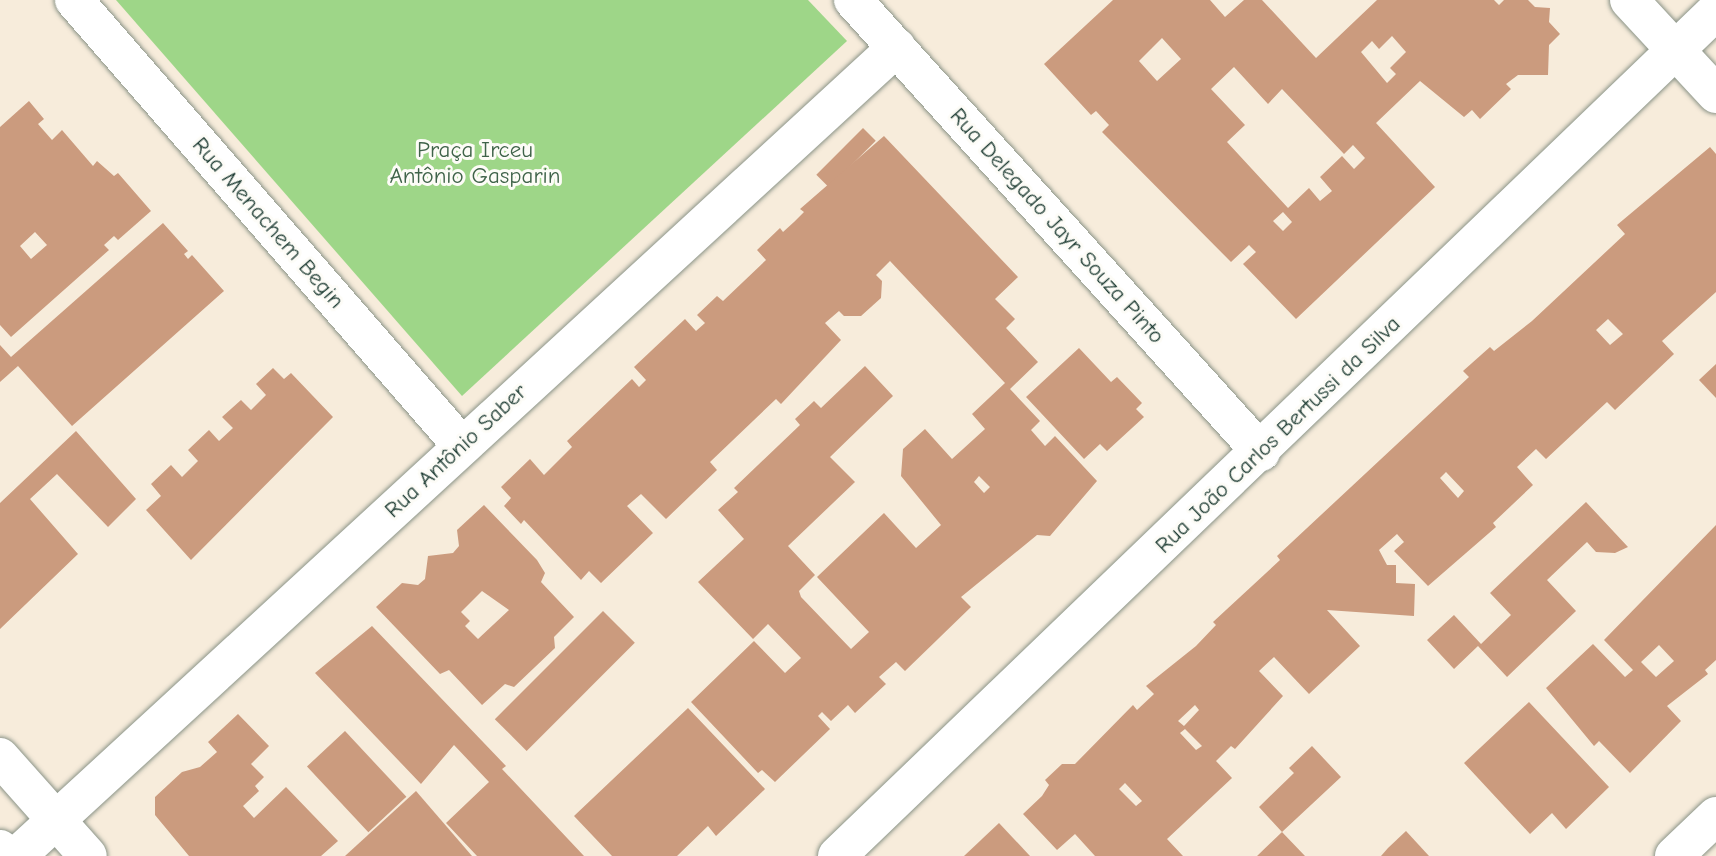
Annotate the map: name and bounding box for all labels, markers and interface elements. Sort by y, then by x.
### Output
street label: Rua Delegado Jayr Souza Pinto [944,102,1170,350]
street label: Rua Menachem Begin [186,132,350,314]
park label: Praça Irceu Antônio Gasparin [389,136,561,190]
street label: Rua João Carlos Bertussi da Silva [1150,311,1406,559]
street label: Rua Antônio Saber [379,378,533,524]

